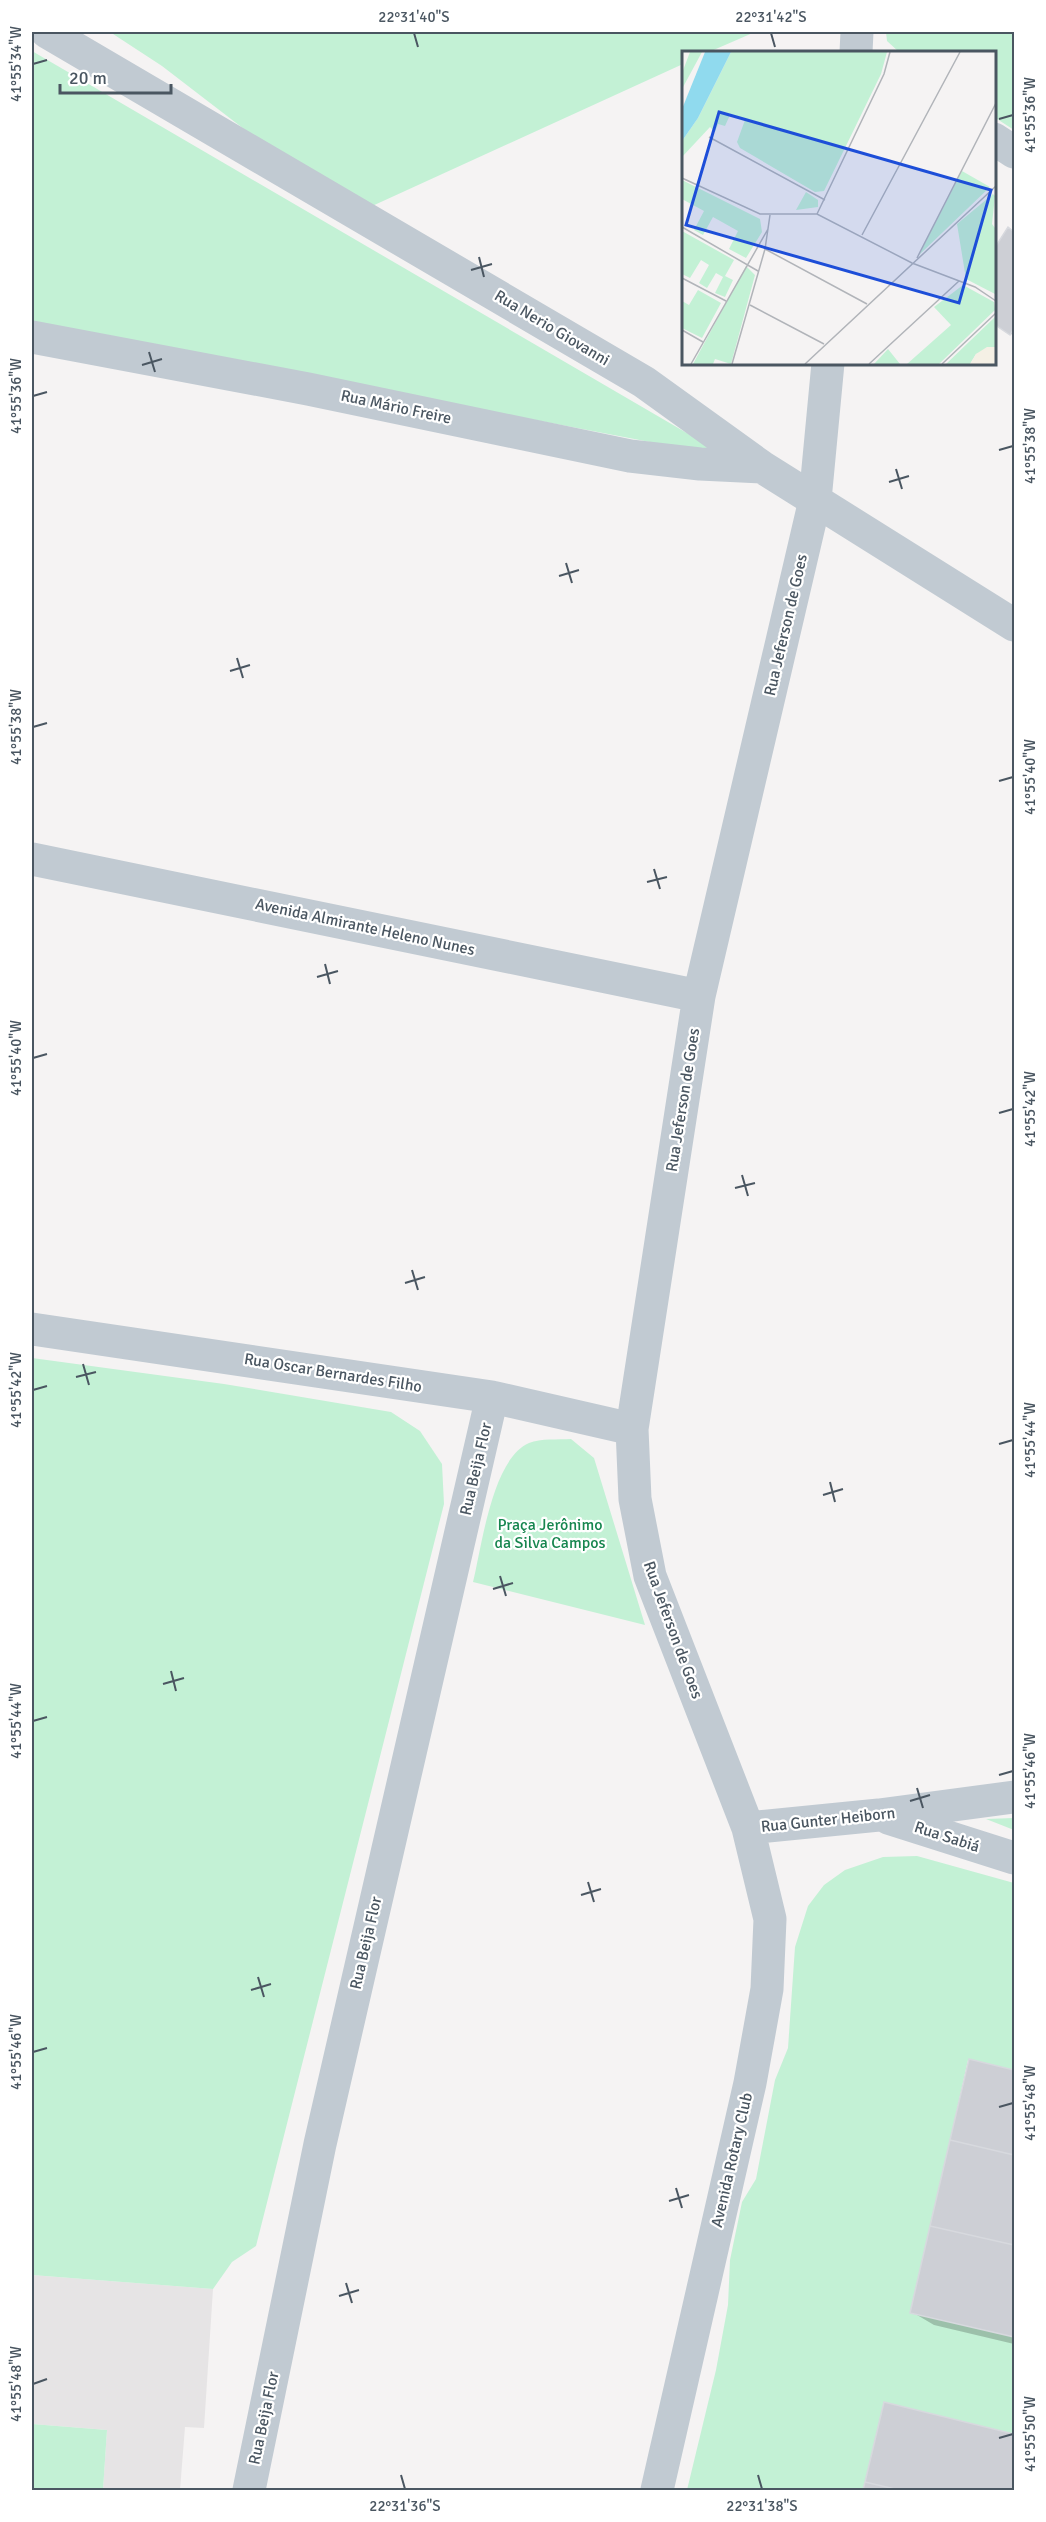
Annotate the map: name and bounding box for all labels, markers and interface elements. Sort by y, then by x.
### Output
text: 22°31'40"S [378,8,450,26]
text: 22°31'42"S [735,8,807,26]
text: 41°55'34"W [7,26,25,102]
inset map [682,51,995,364]
scale bar [60,57,171,95]
text: 20 m [69,67,107,89]
text: 41°55'36"W [1021,77,1039,153]
street label: Rua Nerio Giovanni [491,286,613,370]
text: 41°55'36"W [7,358,25,434]
street label: Rua Mário Freire [339,386,453,428]
text: 41°55'38"W [1021,408,1039,484]
street label: Rua Jeferson de Goes [760,552,812,698]
text: 41°55'38"W [7,689,25,765]
text: 41°55'40"W [1021,739,1039,815]
street label: Avenida Almirante Heleno Nunes [253,894,477,960]
text: 41°55'40"W [7,1020,25,1096]
street label: Rua Jeferson de Goes [662,1027,704,1173]
text: 41°55'42"W [1021,1071,1039,1147]
street label: Rua Oscar Bernardes Filho [243,1349,423,1397]
text: 41°55'42"W [7,1352,25,1428]
text: 41°55'44"W [1021,1402,1039,1478]
street label: Rua Beija Flor [456,1420,496,1517]
park label: Praça Jerônimo da Silva Campos [495,1515,605,1553]
street label: Rua Jeferson de Goes [639,1558,707,1702]
text: 41°55'44"W [7,1683,25,1759]
text: 41°55'46"W [1021,1733,1039,1809]
street label: Rua Gunter Heiborn [760,1803,896,1837]
street label: Rua Sabiá [912,1817,982,1857]
street label: Rua Beija Flor [346,1894,386,1991]
text: 41°55'46"W [7,2014,25,2090]
text: 41°55'48"W [1021,2065,1039,2141]
street label: Avenida Rotary Club [707,2091,757,2229]
text: 41°55'48"W [7,2346,25,2422]
street label: Rua Beija Flor [244,2369,284,2466]
text: 41°55'50"W [1021,2396,1039,2472]
text: 22°31'36"S [369,2497,441,2515]
text: 22°31'38"S [726,2497,798,2515]

